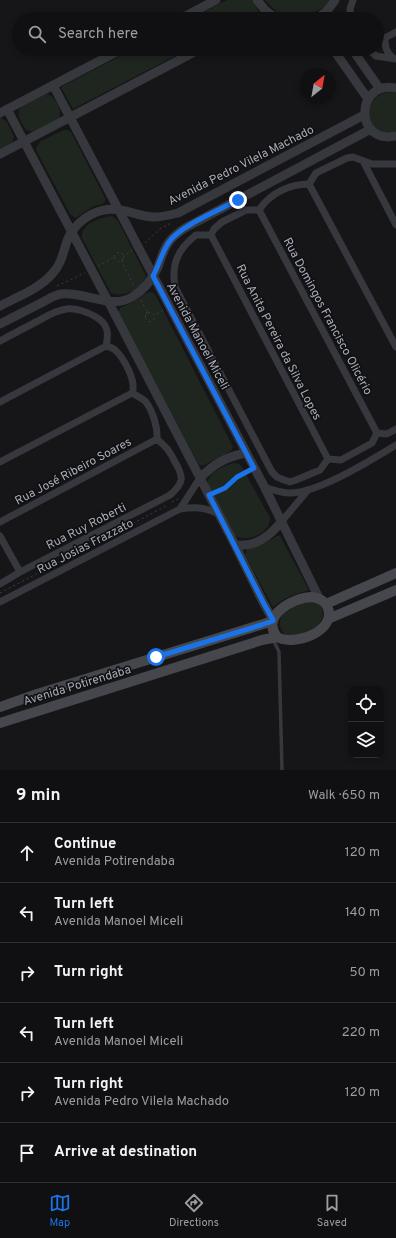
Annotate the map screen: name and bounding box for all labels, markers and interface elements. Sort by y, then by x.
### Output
search box [12,12,384,56]
icon: search [26,23,48,45]
text: Search here [58,25,138,44]
north arrow [300,68,336,104]
street label: Avenida Pedro Vilela Machado [166,122,317,210]
route end [229,191,247,209]
street label: Rua Domingos Francisco Olicério [279,235,376,398]
street label: Rua Anita Pereira da Silva Lopes [232,262,325,423]
street label: Avenida Manoel Miceli [162,280,232,393]
street label: Rua José Ribeiro Soares [12,434,134,509]
street label: Rua Ruy Roberti [44,500,129,554]
street label: Rua Josias Frazzato [34,516,137,578]
route start [147,648,165,666]
street label: Avenida Potirendaba [22,662,133,710]
map controls [348,686,384,758]
button: locate [348,686,384,722]
button: layers [348,722,384,758]
text: 9 min [16,785,60,807]
text: Walk · 650 m [308,788,380,804]
text: Continue [54,835,116,854]
icon: ahead [16,842,38,864]
text: 120 m [345,845,380,861]
text: Avenida Potirendaba [54,854,175,870]
text: Turn left [54,895,114,914]
icon: left [16,902,38,924]
text: 140 m [345,905,380,921]
text: Avenida Manoel Miceli [54,914,183,930]
icon: right [16,962,38,984]
text: Turn right [54,963,123,982]
text: 50 m [350,965,380,981]
text: Turn left [54,1015,114,1034]
icon: left [16,1022,38,1044]
text: 220 m [342,1025,380,1041]
text: Avenida Manoel Miceli [54,1034,183,1050]
text: Turn right [54,1075,123,1094]
icon: right [16,1082,38,1104]
text: 120 m [345,1085,380,1101]
text: Avenida Pedro Vilela Machado [54,1094,229,1110]
icon: arrive [16,1142,38,1164]
text: Arrive at destination [54,1143,197,1162]
tab: Map [49,1192,71,1230]
tab: Directions [169,1192,219,1230]
tab: Saved [317,1192,347,1230]

